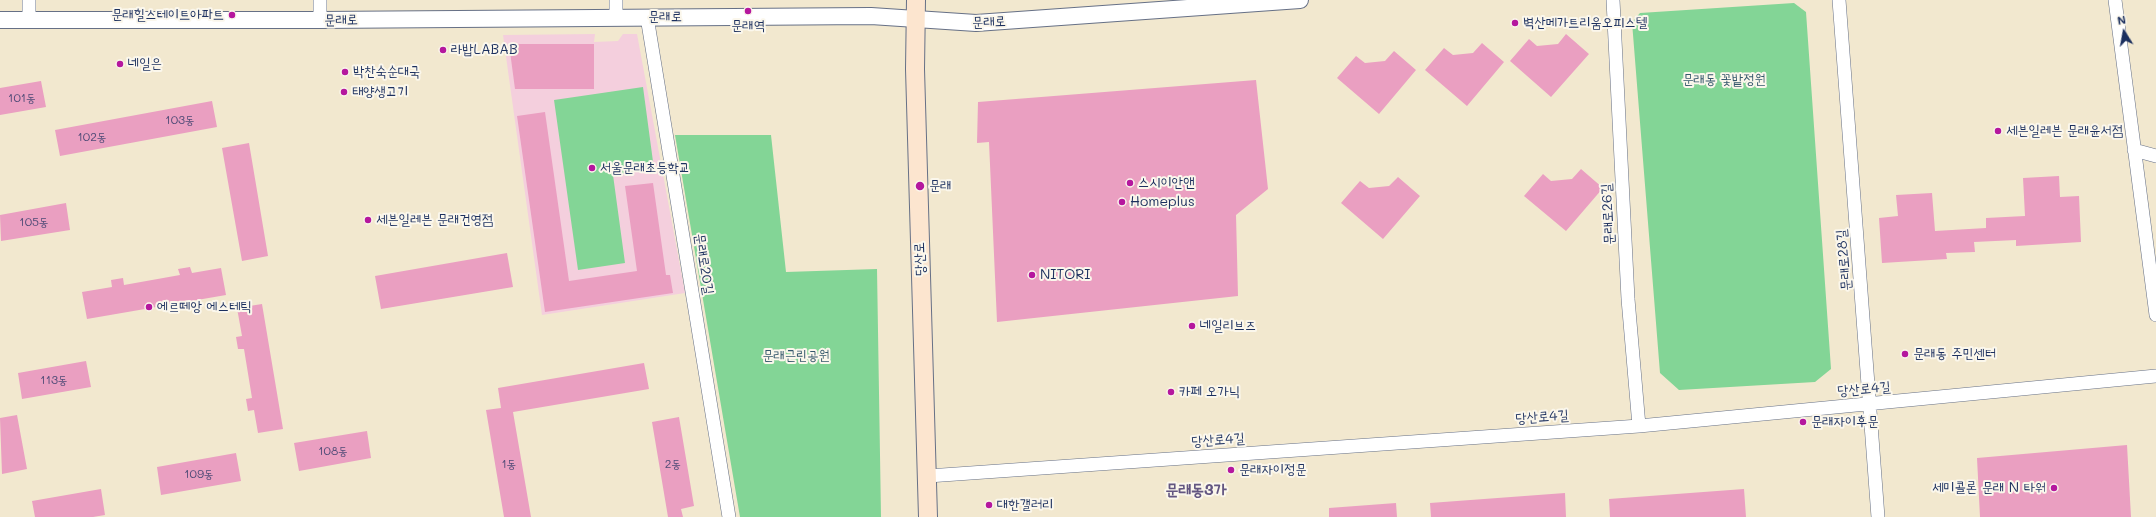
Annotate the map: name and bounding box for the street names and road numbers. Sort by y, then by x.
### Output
street label: 문래로 [648,9,682,25]
street label: 문래로 [324,11,358,29]
street label: 문래로 [972,13,1006,31]
street label: 문래로26길 [1598,183,1618,245]
street label: 문래로28길 [1833,229,1855,291]
street label: 문래로20길 [691,232,717,296]
street label: 당산로 [911,242,929,276]
street label: 당산로4길 [1837,378,1891,400]
street label: 당산로4길 [1515,407,1569,427]
street label: 당산로4길 [1191,430,1245,450]

